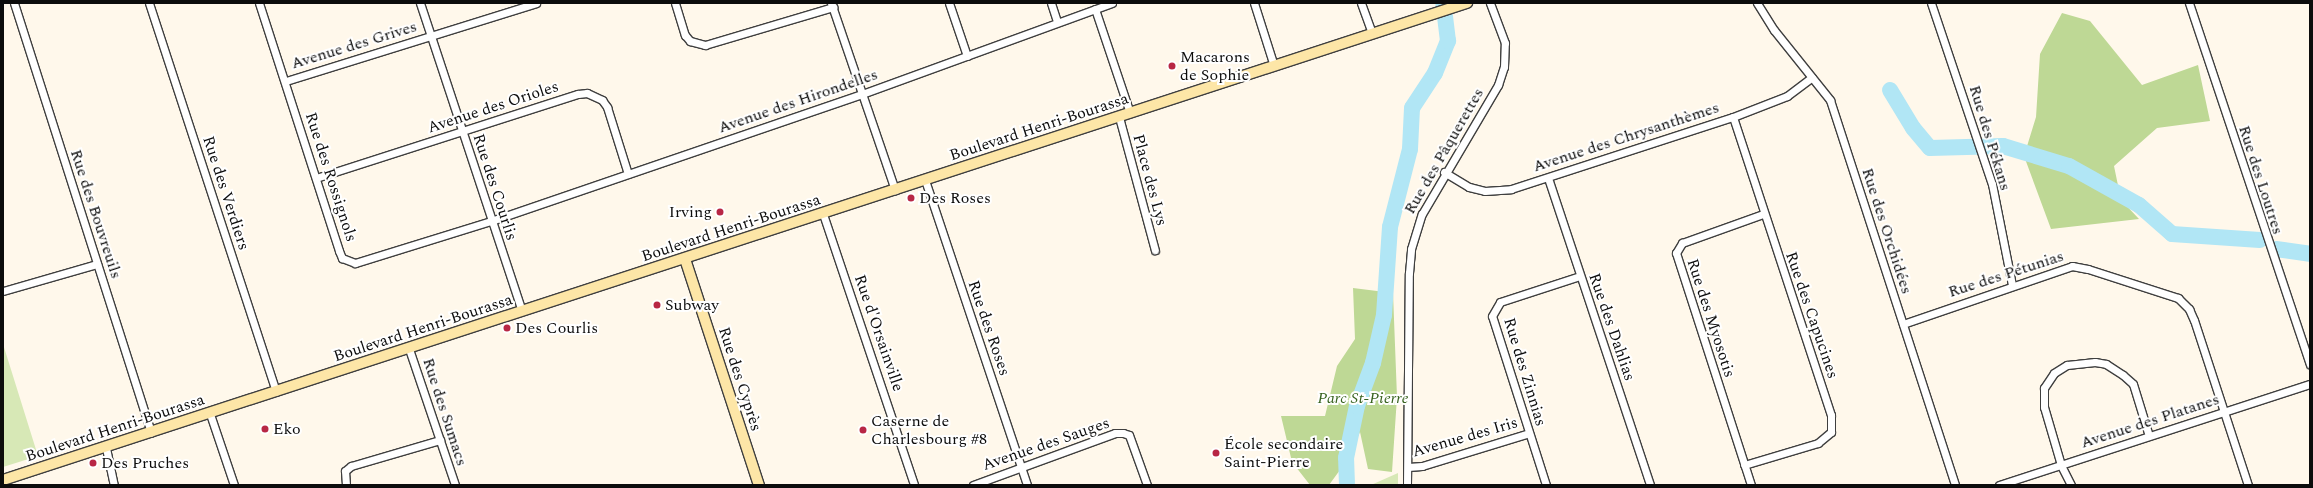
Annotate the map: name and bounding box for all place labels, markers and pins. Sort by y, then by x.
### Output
place label: Macarons de Sophie [1180,47,1250,85]
marker: Macarons de Sophie [1167,61,1177,71]
place label: Des Roses [919,188,991,208]
marker: Des Roses [906,193,916,203]
place label: Irving [669,202,712,222]
marker: Irving [715,207,725,217]
place label: Subway [665,295,719,315]
marker: Subway [652,300,662,310]
place label: Des Courlis [515,318,598,338]
marker: Des Courlis [502,323,512,333]
place label: Caserne de Charlesbourg #8 [871,411,987,449]
place label: Eko [273,419,301,439]
marker: Eko [260,424,270,434]
marker: Caserne de Charlesbourg #8 [858,425,868,435]
place label: École secondaire Saint-Pierre [1224,434,1343,472]
marker: École secondaire Saint-Pierre [1211,448,1221,458]
place label: Des Pruches [101,453,189,473]
marker: Des Pruches [88,458,98,468]

